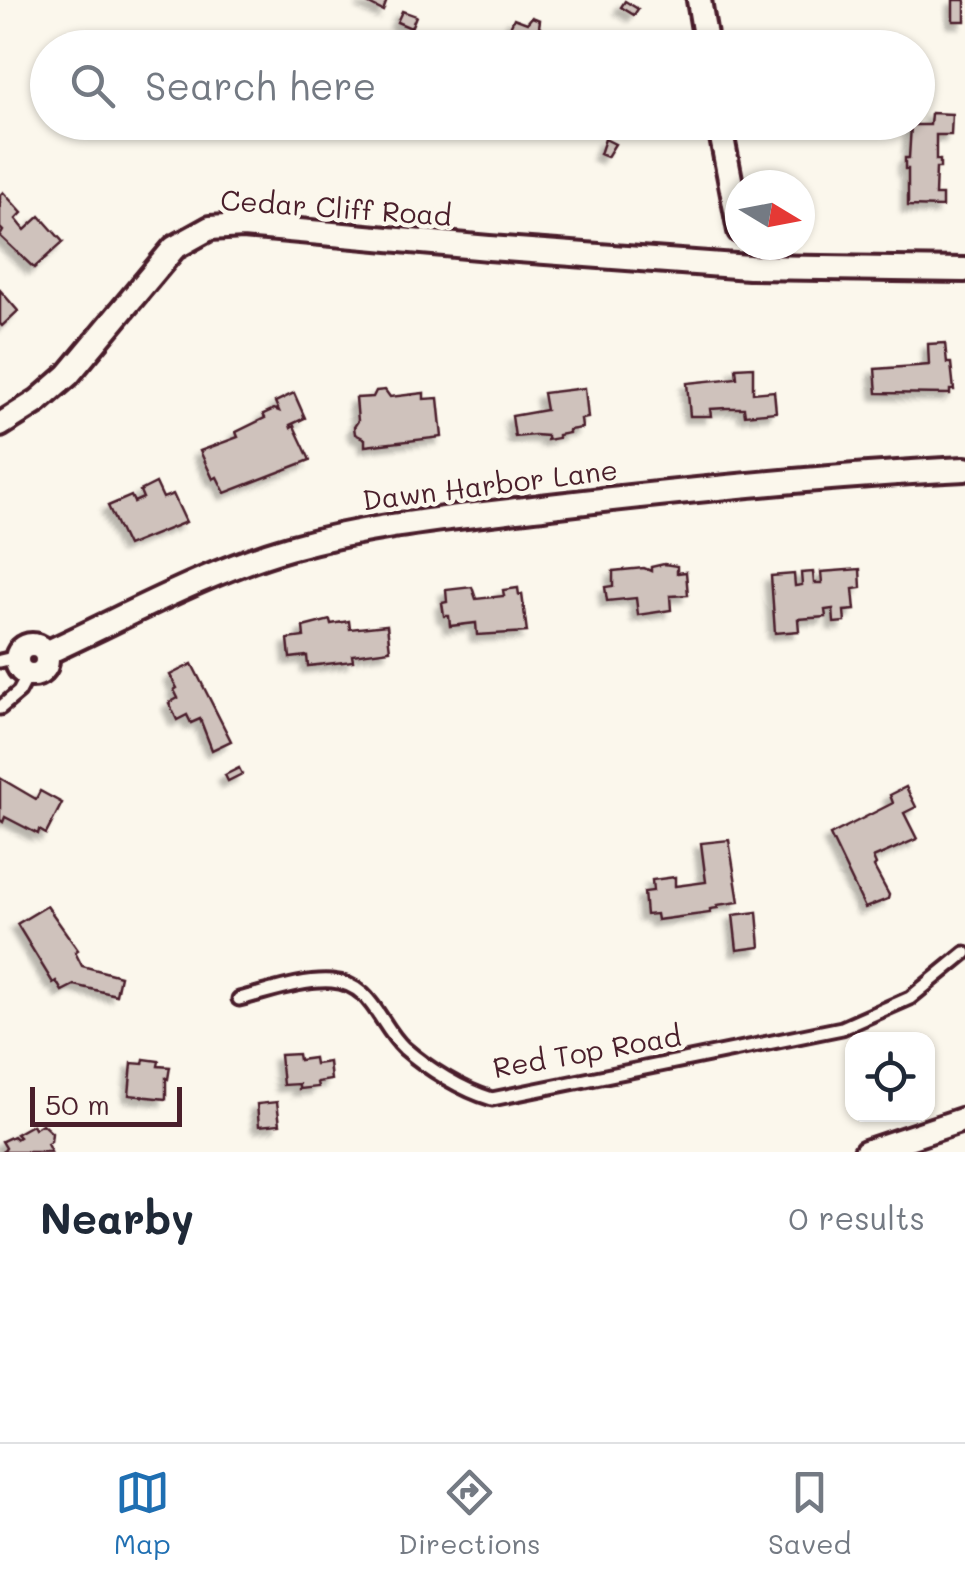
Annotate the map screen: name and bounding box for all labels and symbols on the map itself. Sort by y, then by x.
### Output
north arrow [725,170,815,260]
street label: Cedar Cliff Road [219,181,453,233]
street label: Dawn Harbor Lane [360,450,620,518]
street label: Red Top Road [490,1017,684,1085]
scale bar [30,1082,182,1126]

